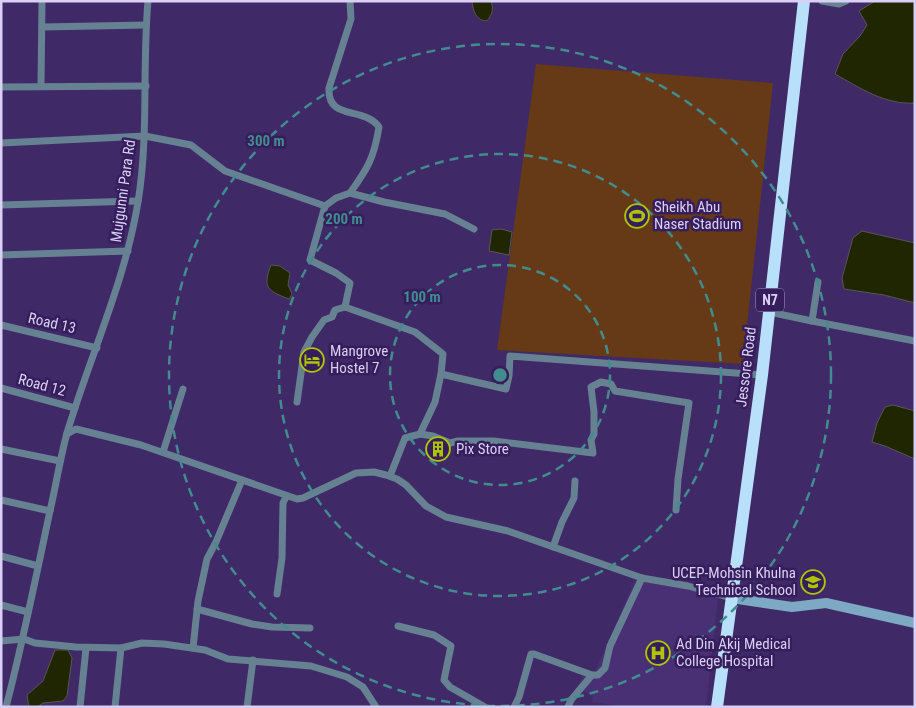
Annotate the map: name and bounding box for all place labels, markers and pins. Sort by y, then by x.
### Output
place label: Sheikh Abu Naser Stadium [654,198,741,233]
sports icon: Sheikh Abu Naser Stadium [624,203,650,229]
place label: Mangrove Hostel 7 [330,342,388,377]
hotel icon: Mangrove Hostel 7 [299,347,325,373]
centre of rings [491,366,509,384]
building icon: Pix Store [425,436,451,462]
place label: Pix Store [456,440,509,458]
place label: UCEP-Mohsin Khulna Technical School [672,564,796,599]
school or university icon: UCEP-Mohsin Khulna Technical School [800,569,826,595]
place label: Ad Din Akij Medical College Hospital [676,635,791,670]
hospital icon: Ad Din Akij Medical College Hospital [645,640,671,666]

